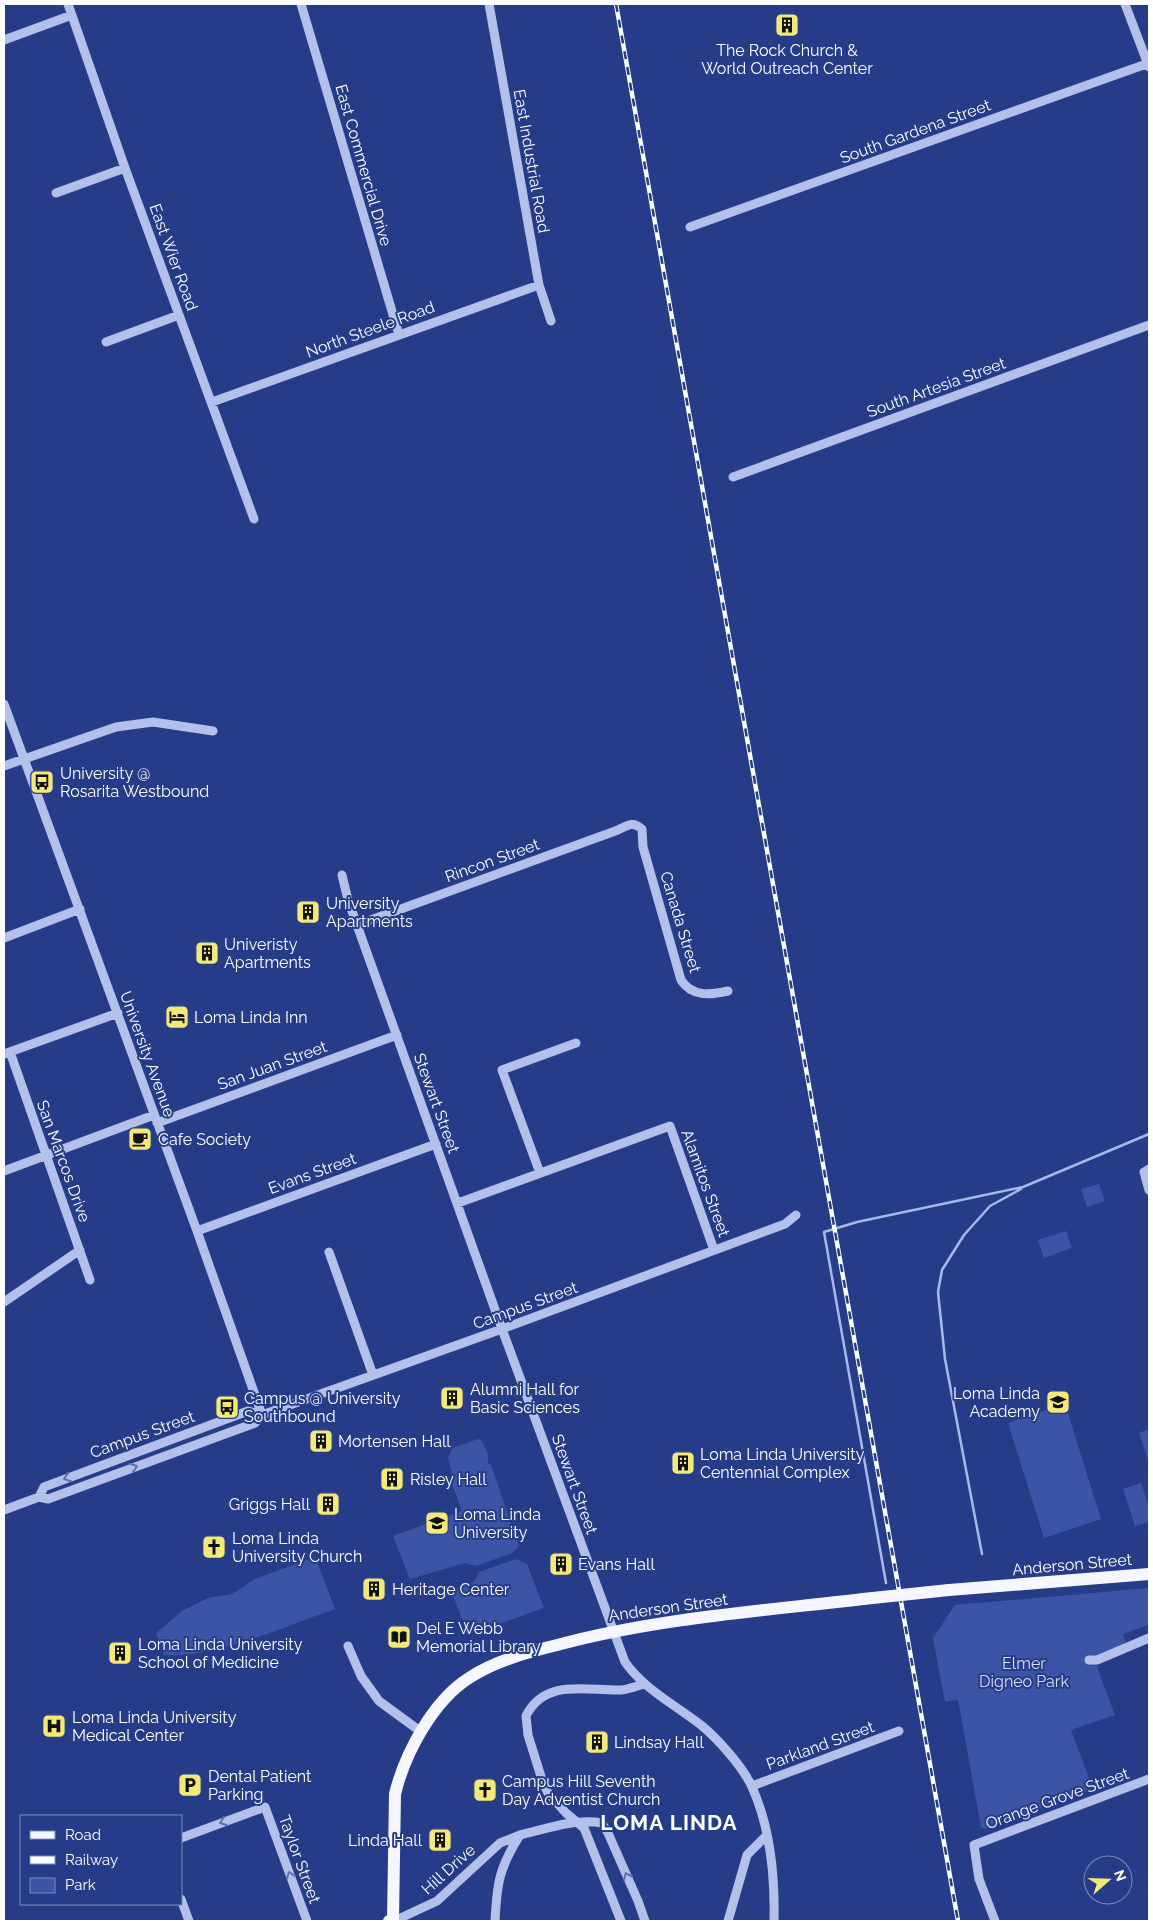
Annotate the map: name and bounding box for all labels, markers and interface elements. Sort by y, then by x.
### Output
building icon: The Rock Church & World Outreach Center [774,12,800,38]
place label: The Rock Church & World Outreach Center [701,41,873,78]
street label: East Commercial Drive [331,82,396,248]
street label: East Industrial Road [510,88,554,234]
street label: South Gardena Street [837,95,994,168]
street label: East Wier Road [145,201,202,313]
street label: North Steele Road [303,297,437,362]
street label: South Artesia Street [864,353,1009,421]
place label: University @ Rosarita Westbound [60,764,209,801]
bus stop icon: University @ Rosarita Westbound [29,769,55,795]
street label: Rincon Street [442,834,543,886]
street label: Canada Street [656,869,705,976]
place label: University Apartments [326,894,413,931]
building icon: University Apartments [295,899,321,925]
place label: Univeristy Apartments [224,935,311,972]
building icon: Univeristy Apartments [194,940,220,966]
street label: University Avenue [116,989,179,1120]
hotel icon: Loma Linda Inn [164,1004,190,1030]
place label: Loma Linda Inn [194,1008,308,1027]
street label: San Juan Street [215,1037,330,1094]
street label: Stewart Street [410,1051,464,1156]
street label: San Marcos Drive [33,1098,94,1225]
cafe icon: Cafe Society [127,1126,153,1152]
street label: Alamitos Street [677,1127,734,1240]
place label: Cafe Society [158,1130,251,1149]
street label: Evans Street [266,1149,359,1198]
street label: Campus Street [470,1278,581,1333]
place label: Alumni Hall for Basic Sciences [470,1380,580,1417]
place label: Loma Linda Academy [953,1384,1040,1421]
building icon: Alumni Hall for Basic Sciences [439,1385,465,1411]
place label: Campus @ University Southbound [244,1389,401,1426]
school or university icon: Loma Linda Academy [1045,1389,1071,1415]
bus stop icon: Campus @ University Southbound [214,1394,240,1420]
street label: Campus Street [87,1407,198,1462]
building icon: Mortensen Hall [308,1428,334,1454]
place label: Mortensen Hall [338,1432,451,1451]
street label: Stewart Street [548,1432,602,1537]
place label: Loma Linda University Centennial Complex [700,1445,865,1482]
building icon: Loma Linda University Centennial Complex [670,1450,696,1476]
one-way arrow [129,1463,138,1473]
building icon: Risley Hall [379,1466,405,1492]
place label: Risley Hall [410,1470,487,1489]
one-way arrow [64,1472,72,1482]
building icon: Griggs Hall [315,1491,341,1517]
place label: Griggs Hall [229,1495,311,1514]
place label: Loma Linda University [454,1505,541,1542]
school or university icon: Loma Linda University [424,1510,450,1536]
place label: Loma Linda University Church [232,1529,362,1566]
church icon: Loma Linda University Church [201,1534,227,1560]
street label: Anderson Street [1011,1550,1133,1579]
building icon: Evans Hall [548,1551,574,1577]
place label: Evans Hall [578,1555,655,1574]
building icon: Heritage Center [361,1576,387,1602]
place label: Heritage Center [392,1580,510,1599]
street label: Anderson Street [607,1590,729,1625]
place label: Del E Webb Memorial Library [416,1619,541,1656]
library icon: Del E Webb Memorial Library [386,1624,412,1650]
place label: Loma Linda University School of Medicine [138,1635,303,1672]
building icon: Loma Linda University School of Medicine [107,1640,133,1666]
park label: Elmer Digneo Park [979,1654,1069,1691]
place label: Loma Linda University Medical Center [72,1708,237,1745]
hospital icon: Loma Linda University Medical Center [41,1713,67,1739]
street label: Parkland Street [764,1717,877,1774]
building icon: Lindsay Hall [584,1729,610,1755]
place label: Lindsay Hall [614,1733,704,1752]
street label: Orange Grove Street [983,1763,1132,1833]
place label: Dental Patient Parking [208,1767,312,1804]
parking icon: Dental Patient Parking [177,1772,203,1798]
place label: Campus Hill Seventh Day Adventist Church [502,1772,660,1809]
church icon: Campus Hill Seventh Day Adventist Church [472,1777,498,1803]
district label: LOMA LINDA [600,1810,738,1835]
street label: Taylor Street [275,1812,325,1907]
legend [20,1815,182,1905]
one-way arrow [219,1816,228,1826]
text: Road [65,1826,101,1844]
building icon: Linda Hall [427,1827,453,1853]
place label: Linda Hall [348,1831,423,1850]
street label: Hill Drive [418,1840,479,1898]
text: Railway [65,1851,118,1869]
north arrow [1083,1855,1133,1905]
text: N [1111,1868,1130,1883]
one-way arrow [286,1872,296,1880]
one-way arrow [623,1872,634,1881]
text: Park [65,1876,96,1894]

